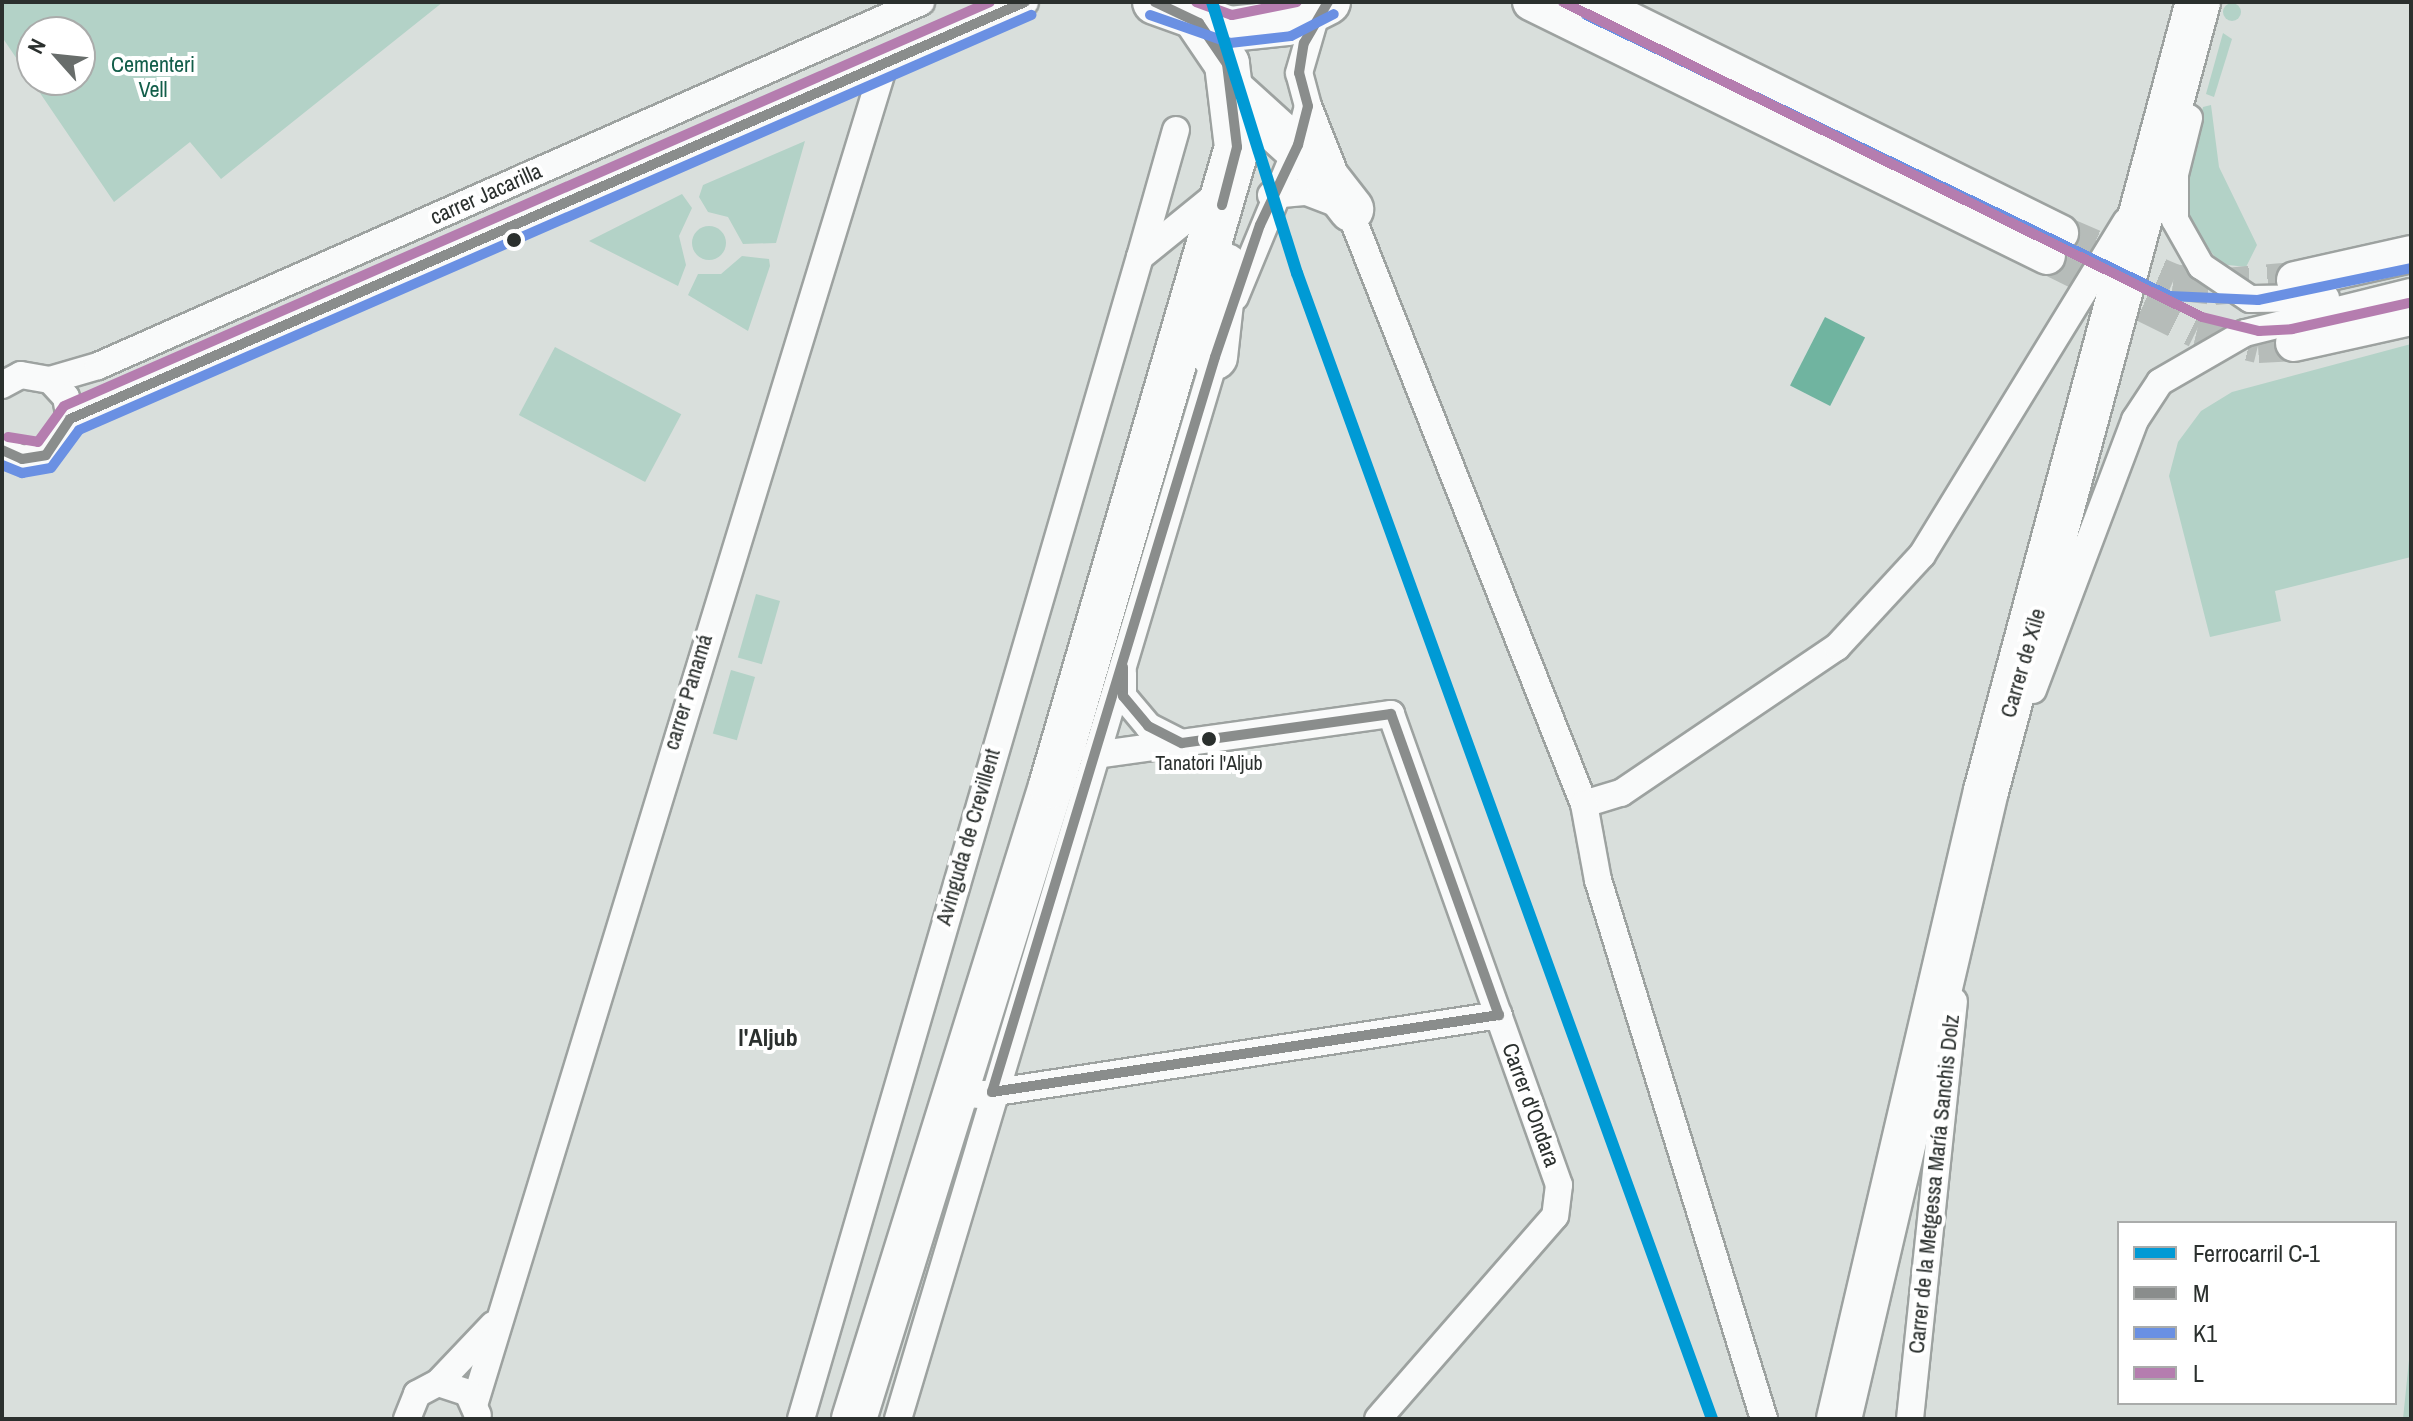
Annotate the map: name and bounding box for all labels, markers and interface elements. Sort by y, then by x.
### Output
north arrow [16,16,96,96]
text: N [20,33,53,59]
park label: Cementeri Vell [111,51,195,102]
street label: carrer Jacarilla [426,158,546,230]
unlabelled marker [506,232,522,248]
street label: Carrer de Xile [1995,605,2051,721]
street label: carrer Panamá [658,631,718,753]
marker: Tanatori l'Aljub [1201,731,1217,747]
street label: Avinguda de Crevillent [930,746,1006,928]
place label: Tanatori l'Aljub [1155,750,1263,774]
street label: Carrer de la Metgessa María Sanchis Dolz [1903,1013,1965,1355]
district label: l'Aljub [738,1024,798,1052]
street label: Carrer d'Ondara [1496,1040,1566,1170]
legend [2117,1221,2397,1405]
text: Ferrocarril C-1 [2193,1237,2320,1269]
text: M [2193,1277,2209,1309]
text: K1 [2193,1317,2217,1349]
text: L [2193,1357,2204,1389]

